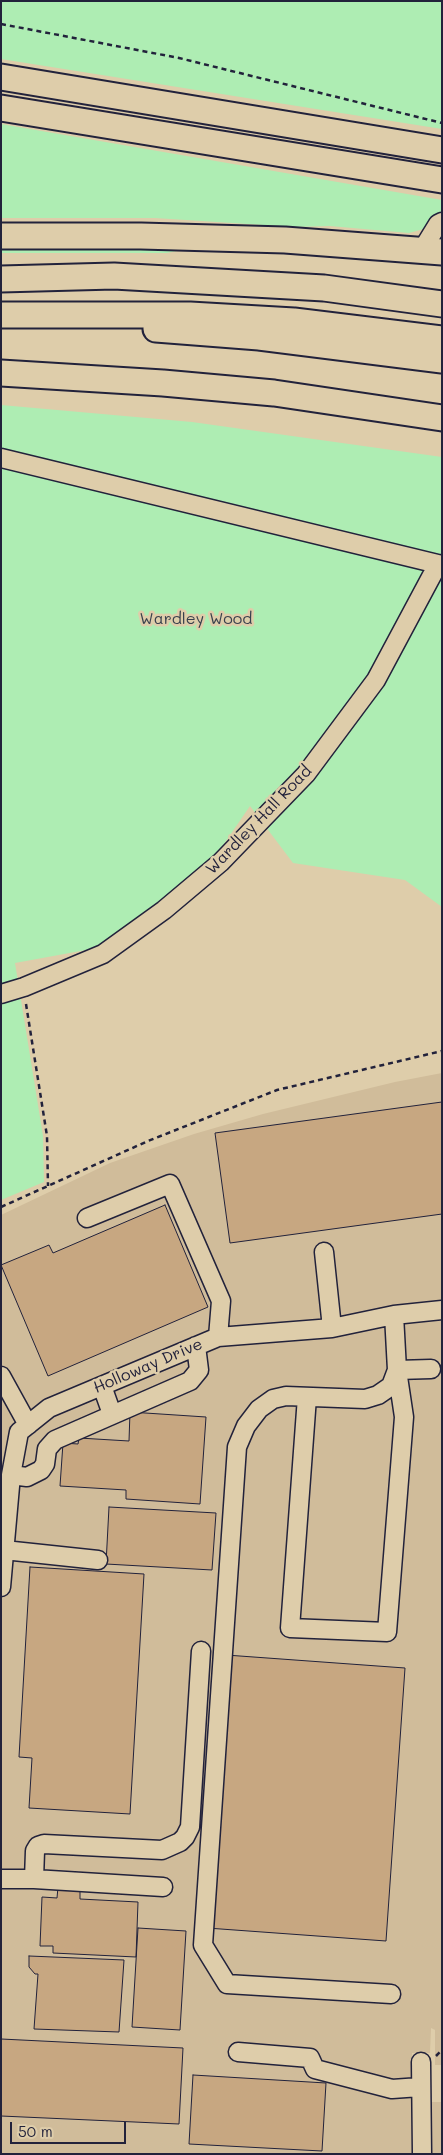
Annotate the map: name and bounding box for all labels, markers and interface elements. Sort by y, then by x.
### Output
park label: Wardley Wood [140,609,252,629]
street label: Wardley Hall Road [202,762,316,878]
street label: Holloway Drive [91,1334,205,1398]
scale bar [12,2112,129,2144]
text: 50 m [18,2121,53,2141]

